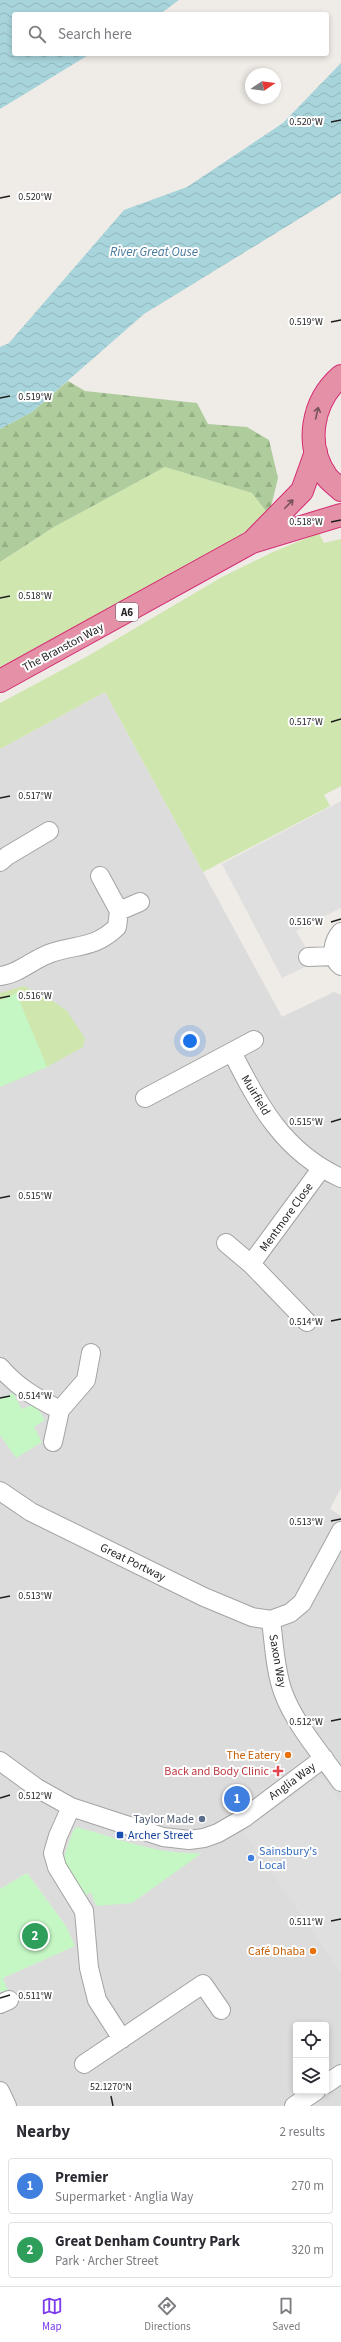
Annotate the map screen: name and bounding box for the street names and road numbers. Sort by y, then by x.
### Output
road number: A6 [116,603,138,621]
street label: The Branston Way [20,619,107,676]
street label: Muirfield [237,1072,274,1119]
street label: Mentmore Close [256,1179,317,1255]
street label: Great Portway [97,1539,169,1586]
street label: Saxon Way [264,1633,291,1690]
street label: Anglia Way [265,1758,320,1804]

